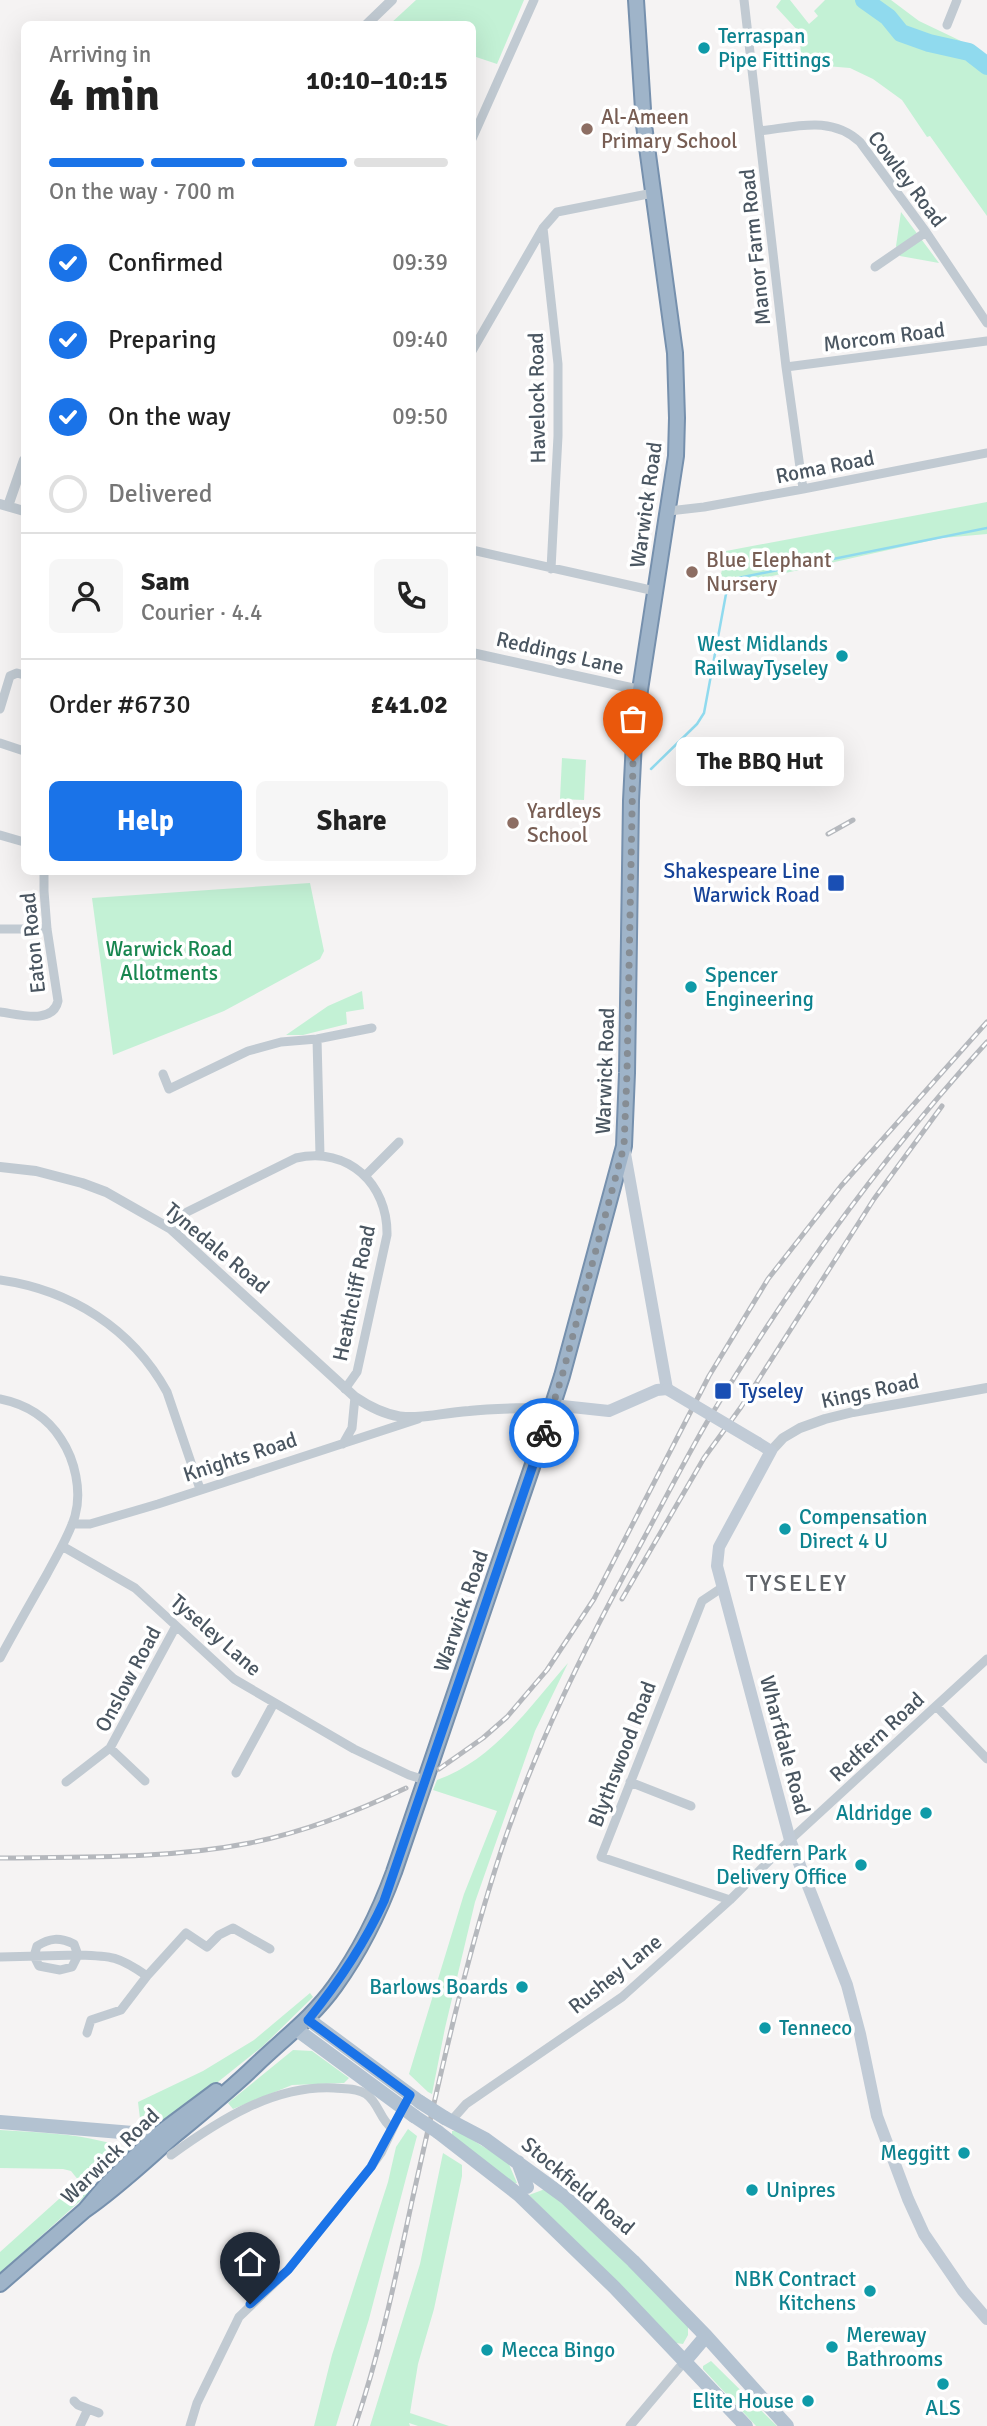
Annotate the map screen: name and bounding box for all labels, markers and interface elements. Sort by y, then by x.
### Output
place label: Terraspan Pipe Fittings [718,23,831,73]
text: Arriving in [49,40,151,69]
marker: Terraspan Pipe Fittings [696,40,712,56]
text: 10:10–10:15 [306,65,448,97]
text: 4 min [49,67,160,123]
place label: Al-Ameen Primary School [601,104,737,154]
marker: Al-Ameen Primary School [579,121,595,137]
street label: Cowley Road [862,126,952,232]
street label: Manor Farm Road [734,167,776,327]
text: On the way · 700 m [49,177,235,206]
icon: check [49,244,87,282]
text: Confirmed [108,247,223,279]
text: 09:39 [392,248,448,277]
street label: Morcom Road [822,317,946,357]
icon: check [49,321,87,359]
text: Preparing [108,324,216,356]
text: 09:40 [392,325,448,354]
street label: Havelock Road [523,332,551,464]
icon: check [49,398,87,436]
text: On the way [108,401,231,433]
text: 09:50 [392,402,448,431]
street label: Warwick Road [624,440,668,570]
street label: Roma Road [773,445,877,489]
text: Delivered [108,478,213,510]
place label: Blue Elephant Nursery [706,547,832,597]
button: person [49,559,123,633]
button: phone [374,559,448,633]
marker: Blue Elephant Nursery [684,564,700,580]
text: Sam [141,566,190,598]
text: Courier · 4.4 [141,598,262,627]
street label: Reddings Lane [494,626,626,680]
place label: West Midlands RailwayTyseley [694,631,828,681]
marker: West Midlands RailwayTyseley [834,648,850,664]
text: Order #6730 [49,689,190,721]
text: £41.02 [370,689,448,721]
pin [603,689,663,761]
icon: bag [614,700,652,738]
callout: The BBQ Hut [675,736,843,786]
text: The BBQ Hut [697,747,823,776]
button: Help [49,781,242,861]
button: Share [256,781,448,861]
place label: Yardleys School [527,798,601,848]
marker: Yardleys School [505,815,521,831]
place label: Shakespeare Line Warwick Road [663,858,820,908]
marker: Shakespeare Line Warwick Road [826,873,846,893]
street label: Eaton Road [15,891,51,995]
park label: Warwick Road Allotments [105,936,233,986]
place label: Spencer Engineering [705,962,814,1012]
marker: Spencer Engineering [683,979,699,995]
street label: Warwick Road [590,1007,620,1135]
street label: Tynedale Road [159,1197,275,1299]
street label: Heathcliff Road [327,1223,381,1363]
street label: Kings Road [819,1368,921,1414]
place label: Tyseley [739,1378,804,1404]
marker: Tyseley [713,1381,733,1401]
courier [509,1398,579,1468]
icon: bike [525,1414,563,1452]
street label: Knights Road [180,1426,300,1488]
place label: Compensation Direct 4 U [799,1504,927,1554]
marker: Compensation Direct 4 U [777,1521,793,1537]
street label: Warwick Road [428,1547,494,1675]
district label: TYSELEY [746,1568,848,1598]
street label: Tyseley Lane [165,1588,267,1682]
street label: Onslow Road [89,1622,167,1736]
street label: Wharfdale Road [754,1673,816,1817]
street label: Blythswood Road [582,1677,662,1831]
street label: Redfern Road [824,1687,930,1787]
place label: Aldridge [836,1800,912,1826]
marker: Aldridge [918,1805,934,1821]
place label: Redfern Park Delivery Office [716,1840,847,1890]
marker: Redfern Park Delivery Office [853,1857,869,1873]
street label: Rushey Lane [563,1929,667,2019]
place label: Barlows Boards [369,1974,508,2000]
marker: Barlows Boards [514,1979,530,1995]
place label: Tenneco [779,2015,852,2041]
marker: Tenneco [757,2020,773,2036]
street label: Warwick Road [55,2103,165,2209]
street label: Stockfield Road [516,2131,640,2241]
place label: Meggitt [880,2140,950,2166]
marker: Meggitt [956,2145,972,2161]
place label: Unipres [766,2177,835,2203]
marker: Unipres [744,2182,760,2198]
pin [220,2232,280,2304]
icon: home [231,2243,269,2281]
place label: NBK Contract Kitchens [734,2266,856,2316]
marker: NBK Contract Kitchens [862,2283,878,2299]
place label: Mereway Bathrooms [846,2322,943,2372]
place label: Mecca Bingo [501,2337,615,2363]
marker: Mereway Bathrooms [824,2339,840,2355]
marker: Mecca Bingo [479,2342,495,2358]
marker: ALS [935,2376,951,2392]
place label: Elite House [692,2388,794,2414]
marker: Elite House [800,2393,816,2409]
place label: ALS [925,2395,961,2421]

